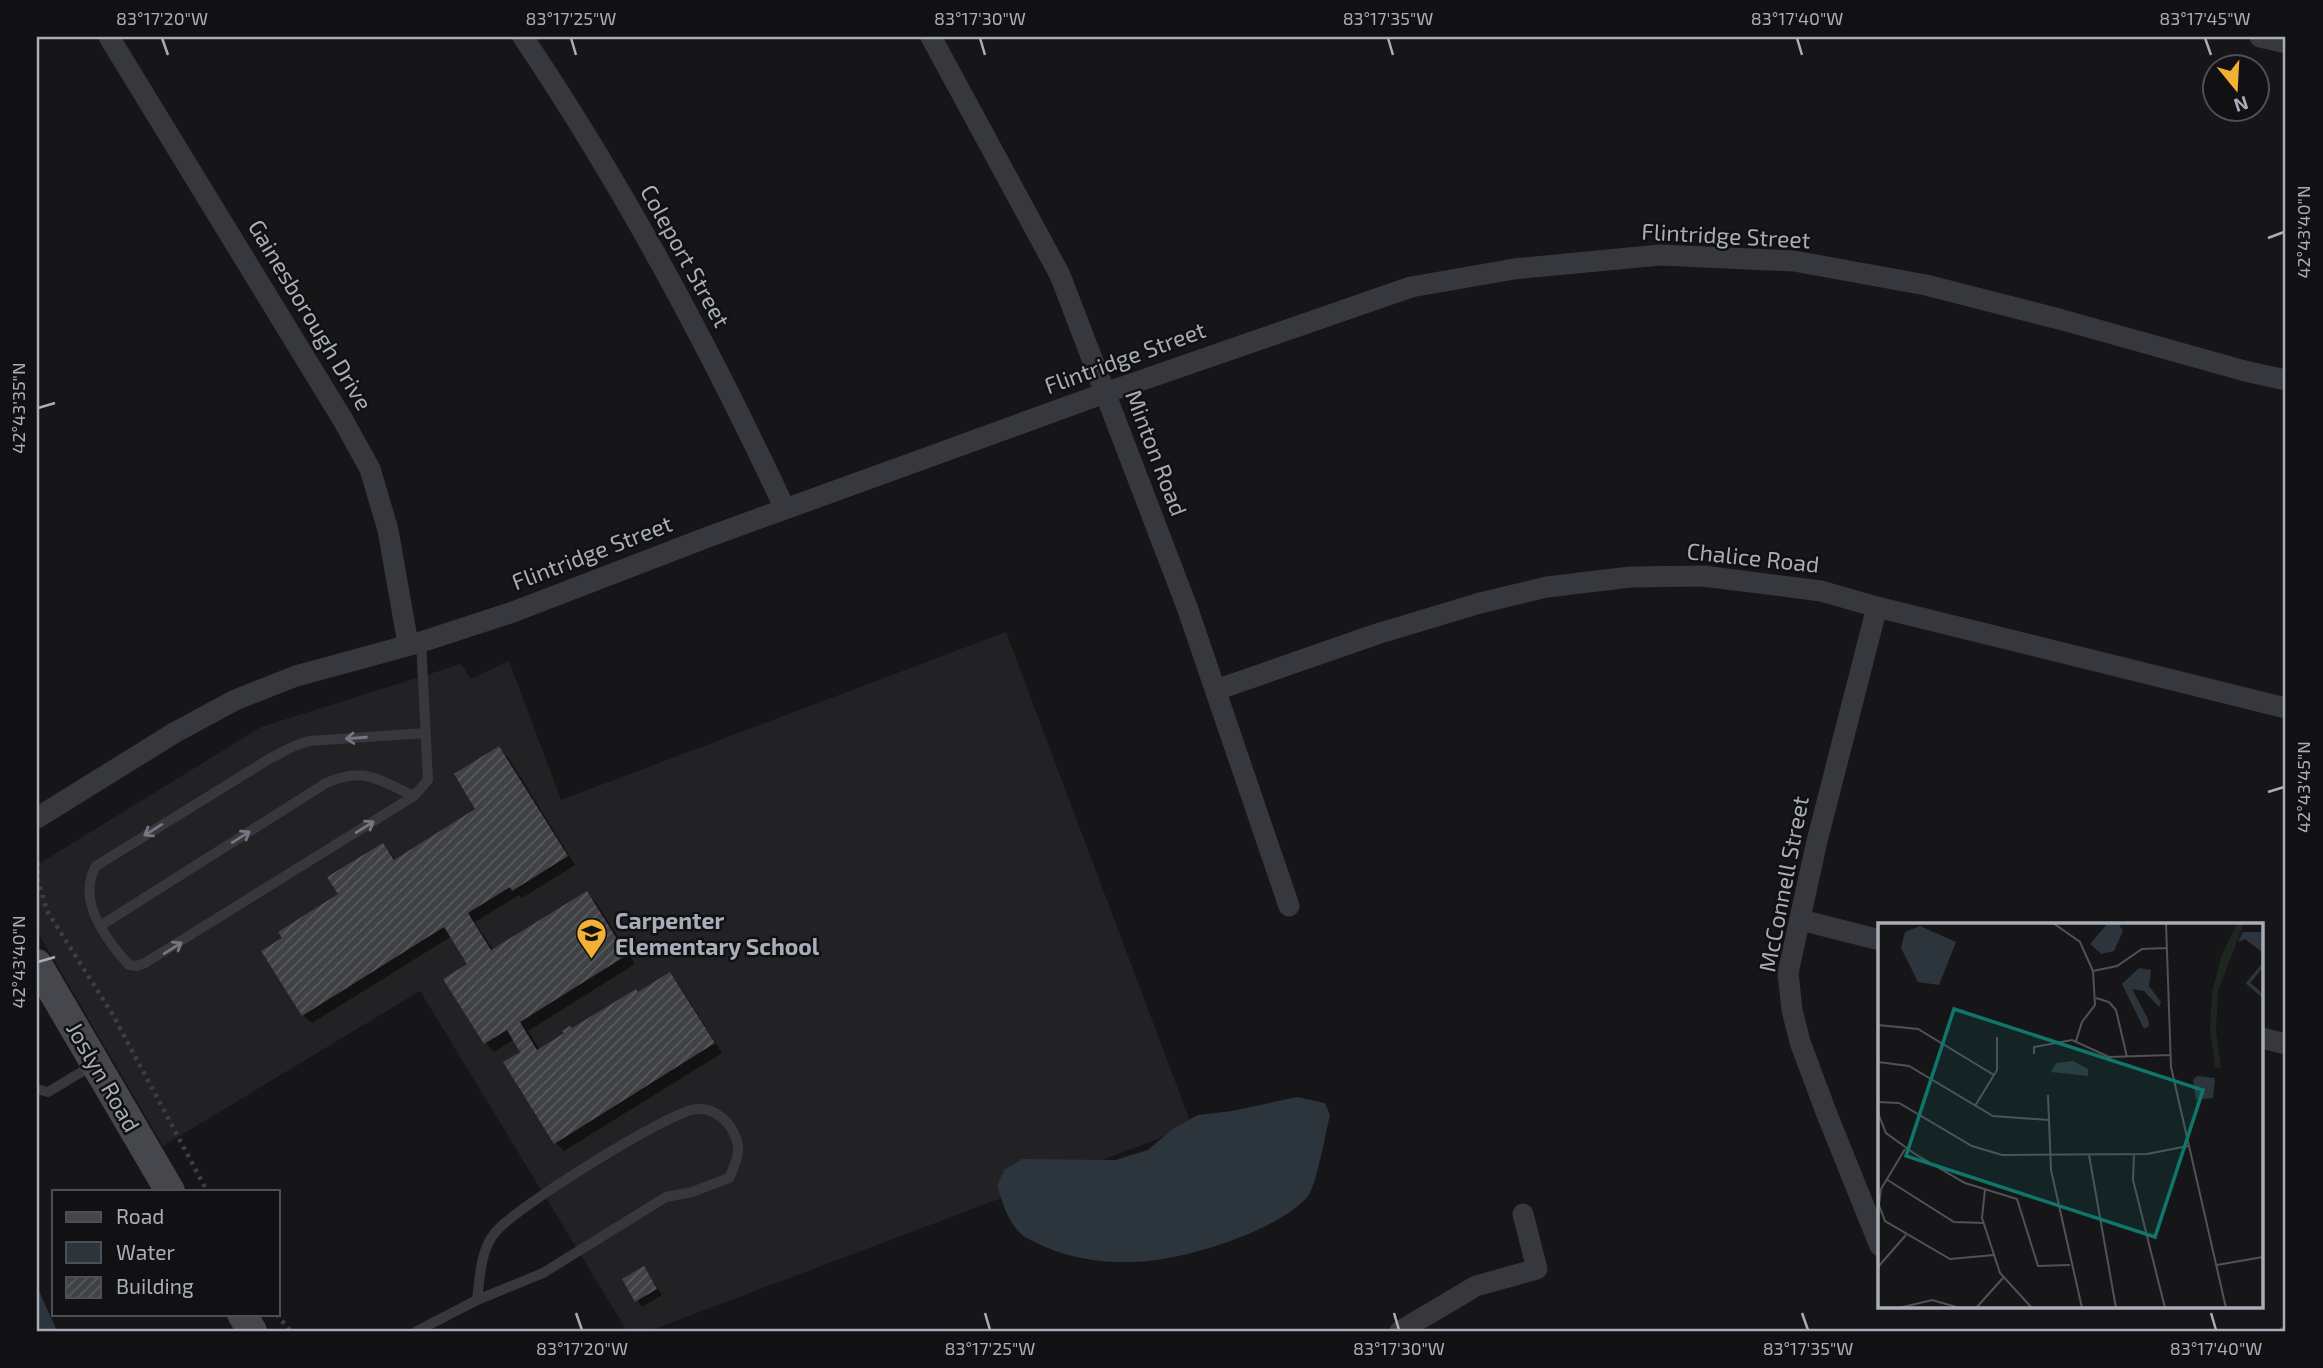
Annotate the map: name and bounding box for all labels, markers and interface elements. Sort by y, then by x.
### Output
text: 83°17'20"W [116,7,208,29]
text: 83°17'25"W [526,7,616,29]
text: 83°17'30"W [934,7,1026,29]
text: 83°17'35"W [1343,7,1433,29]
text: 83°17'40"W [1751,7,1843,29]
text: 83°17'45"W [2159,7,2251,29]
north arrow [2200,52,2270,122]
text: N [2231,92,2251,118]
street label: Coleport Street [635,179,737,332]
text: 42°43'40"N [2292,185,2314,279]
street label: Gainesborough Drive [243,214,379,415]
street label: Flintridge Street [1641,217,1812,253]
street label: Flintridge Street [1040,315,1209,399]
text: 42°43'35"N [7,362,29,454]
street label: Minton Road [1120,386,1194,520]
street label: Flintridge Street [508,509,676,595]
street label: Chalice Road [1685,536,1821,578]
one-way arrow [346,732,368,745]
text: 42°43'45"N [2292,741,2314,833]
street label: McConnell Street [1752,793,1814,974]
one-way arrow [355,820,375,834]
one-way arrow [144,824,164,838]
one-way arrow [230,829,250,843]
place label: Carpenter Elementary School [615,906,820,960]
text: 42°43'40"N [7,915,29,1009]
school or university icon: Carpenter Elementary School [575,917,609,961]
inset map [1878,923,2264,1308]
one-way arrow [162,940,182,954]
street label: Joslyn Road [61,1016,147,1137]
legend [52,1190,280,1316]
text: Road [116,1203,164,1228]
text: Water [116,1239,175,1264]
text: Building [116,1273,194,1298]
text: 83°17'20"W [536,1337,628,1359]
text: 83°17'25"W [945,1337,1035,1359]
text: 83°17'30"W [1353,1337,1445,1359]
text: 83°17'35"W [1763,1337,1853,1359]
text: 83°17'40"W [2170,1337,2262,1359]

